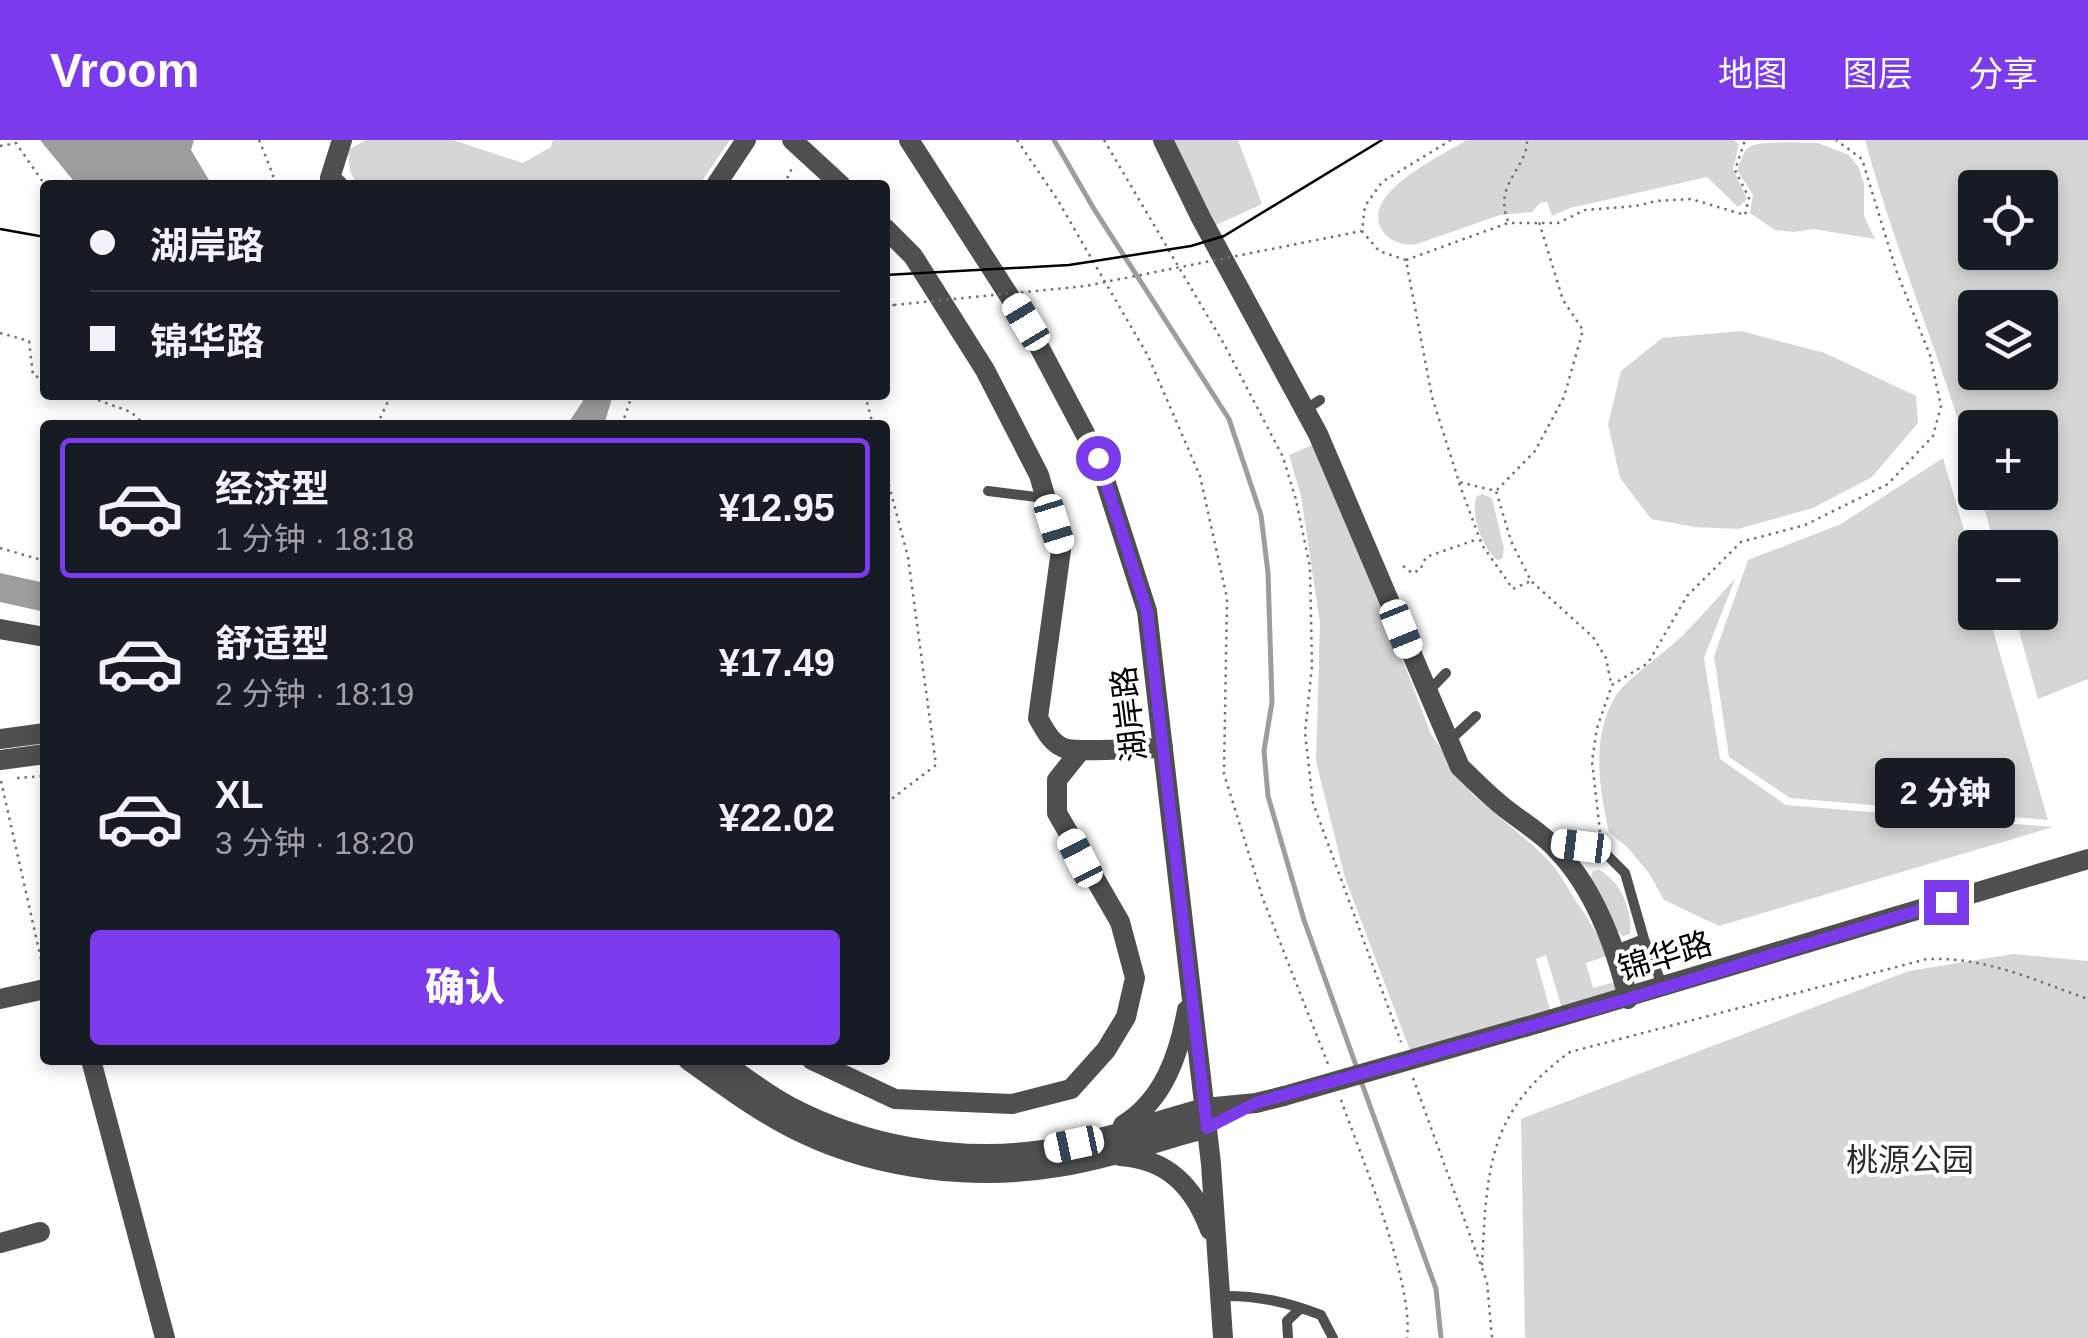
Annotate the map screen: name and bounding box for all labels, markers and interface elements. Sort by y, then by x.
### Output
text: Vroom [50,44,199,97]
text: 地图 [1718,54,1788,93]
text: 图层 [1843,54,1913,93]
text: 分享 [1968,54,2038,93]
map controls [1958,170,2058,630]
button: locate [1958,170,2058,270]
text: 湖岸路 [150,225,264,267]
car [998,289,1054,355]
button: layers [1958,290,2058,390]
text: 锦华路 [150,321,264,363]
button: + [1958,410,2058,510]
route start [1076,436,1121,481]
icon: car [95,463,185,553]
text: 经济型 [215,468,329,510]
text: ¥12.95 [719,487,835,529]
car [1031,491,1077,557]
text: 1 分钟 · 18:18 [215,521,414,557]
button: − [1958,530,2058,630]
car [1376,596,1426,662]
icon: car [95,618,185,708]
text: 舒适型 [215,623,329,665]
text: ¥17.49 [719,642,835,684]
street label: 湖岸路 [1105,664,1153,764]
text: 2 分钟 · 18:19 [215,676,414,712]
callout: 2 分钟 [1876,757,2016,827]
icon: car [95,773,185,863]
text: XL [215,774,264,816]
text: 2 分钟 [1900,775,1990,811]
text: ¥22.02 [719,797,835,839]
car [1053,824,1107,892]
text: 3 分钟 · 18:20 [215,825,414,861]
car [1549,827,1613,865]
route end [1924,880,1969,925]
street label: 锦华路 [1614,925,1716,987]
button: 确认 [90,930,840,1045]
car [1042,1123,1106,1165]
park label: 桃源公园 [1846,1142,1974,1178]

